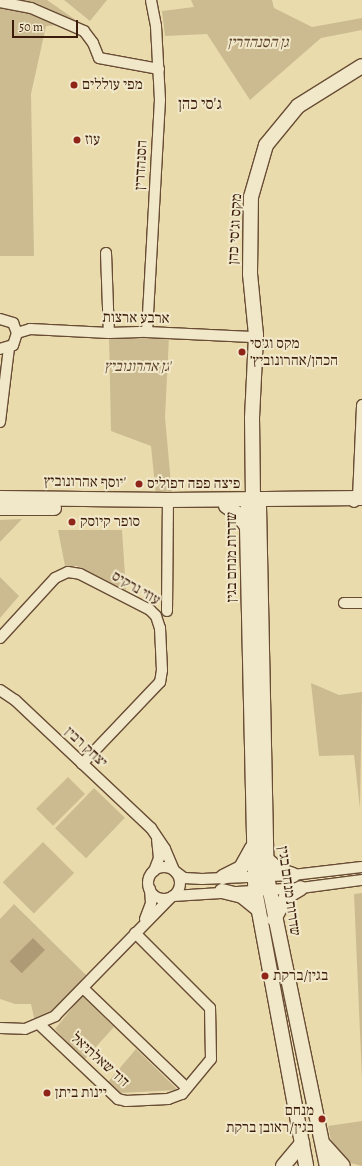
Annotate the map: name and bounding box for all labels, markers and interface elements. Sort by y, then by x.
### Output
scale bar [14,12,80,38]
text: 50 m [19,19,43,35]
park label: גן הסנהדרין [228,34,288,52]
place label: מפי עוללים [82,76,143,94]
marker: מפי עוללים [69,80,79,90]
district label: ג'סי כהן [178,94,222,114]
place label: עוז [85,131,100,149]
marker: עוז [72,135,82,145]
street label: הסנהדרין [131,140,151,190]
street label: מקס וג'סי כהן [224,193,246,265]
street label: ארבע ארצות [102,308,170,328]
place label: מקס וג׳סי הכהן/אהרונוביץ׳ [250,334,338,369]
marker: מקס וג׳סי הכהן/אהרונוביץ׳ [237,347,247,357]
park label: גן אהרונוביץ' [104,358,172,376]
street label: יוסף אהרונוביץ' [44,472,126,492]
place label: פיצה פפה דפוליס [147,475,240,493]
marker: פיצה פפה דפוליס [134,479,144,489]
street label: שדרות מנחם בגין [223,512,241,602]
place label: סופר קיוסק [80,513,140,531]
marker: סופר קיוסק [67,517,77,527]
street label: עוזי נרקיס [108,567,164,609]
street label: יצחק רבין [61,723,111,771]
street label: שדרות מנחם בגין [274,845,304,937]
place label: בגין/ברקת [273,967,328,985]
marker: בגין/ברקת [260,971,270,981]
street label: דוד שאלתיאל [67,1029,133,1091]
place label: יינות ביתן [55,1084,107,1102]
marker: יינות ביתן [42,1088,52,1098]
place label: מנחם בגין/ראובן ברקת [226,1101,314,1136]
marker: מנחם בגין/ראובן ברקת [317,1114,327,1124]

